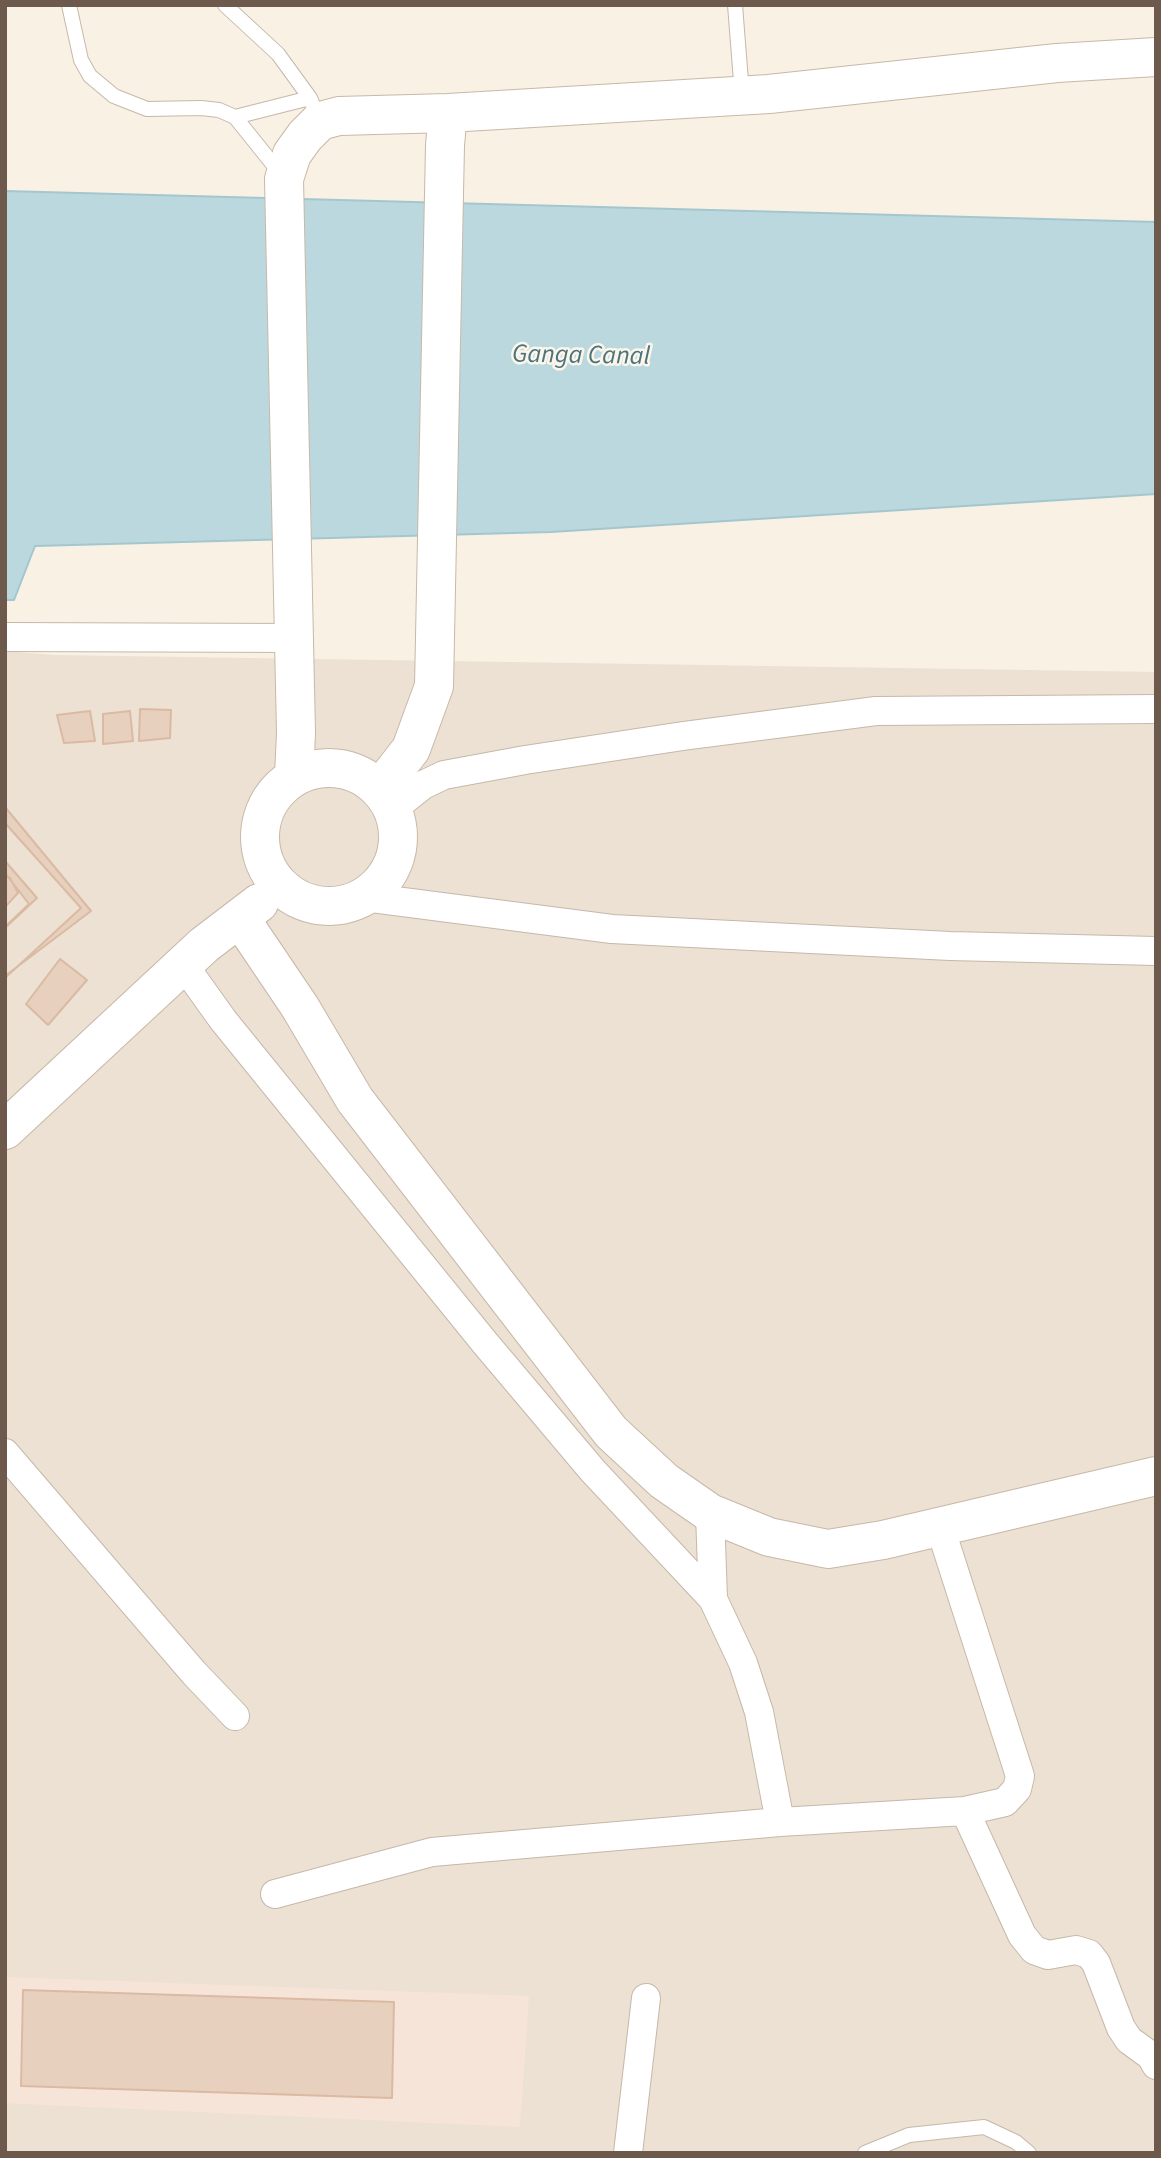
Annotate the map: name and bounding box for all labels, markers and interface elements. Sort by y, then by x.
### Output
water label: Ganga Canal [512,340,650,374]

